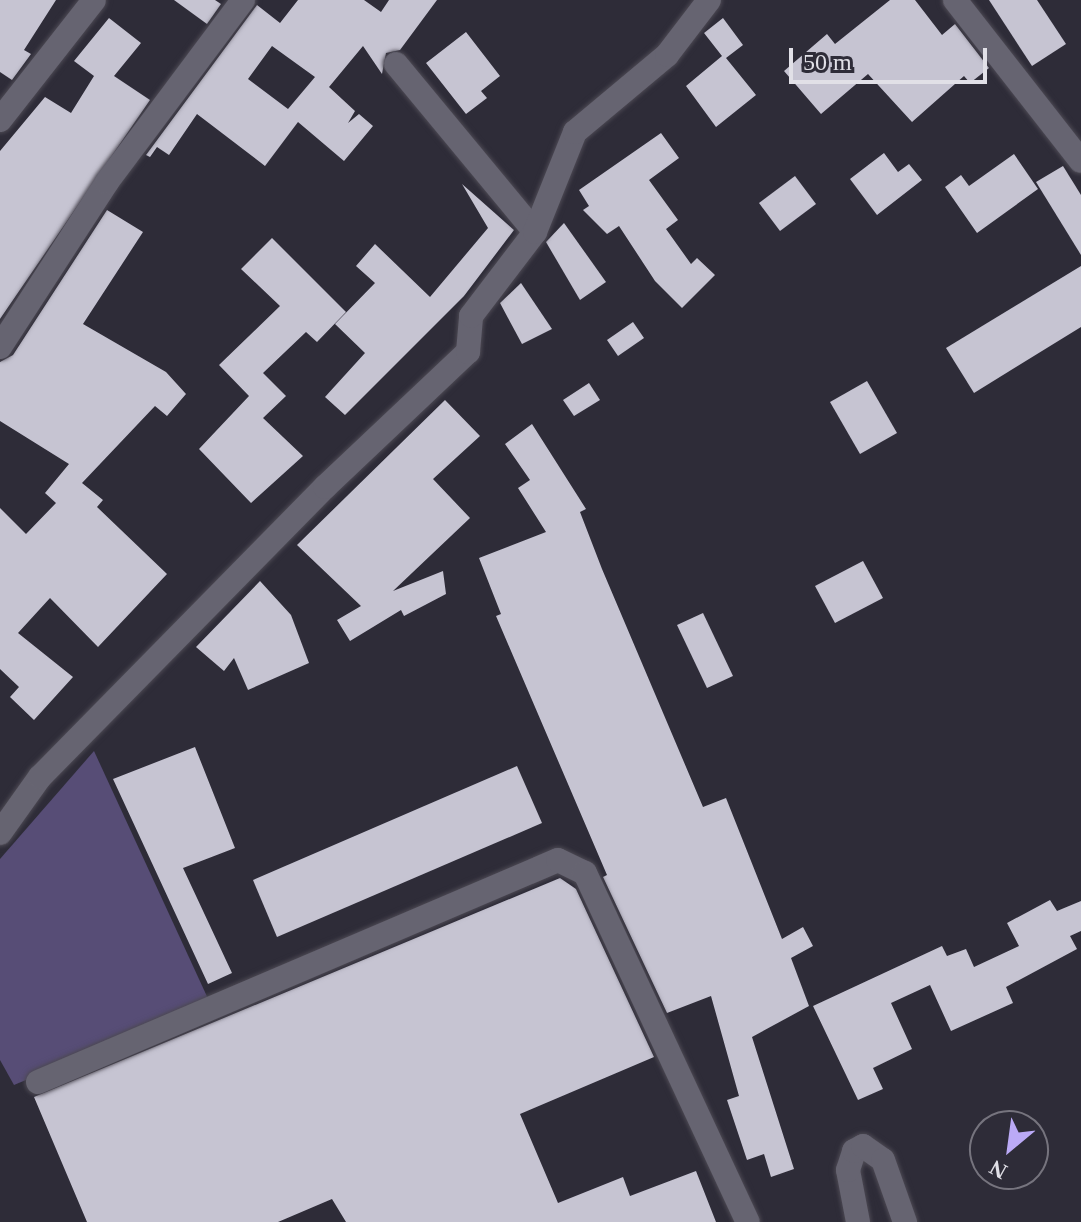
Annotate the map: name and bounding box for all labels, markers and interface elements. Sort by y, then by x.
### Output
scale bar [793,32,991,82]
text: 50 m [803,49,852,75]
north arrow [969,1110,1049,1190]
text: N [985,1155,1011,1184]

